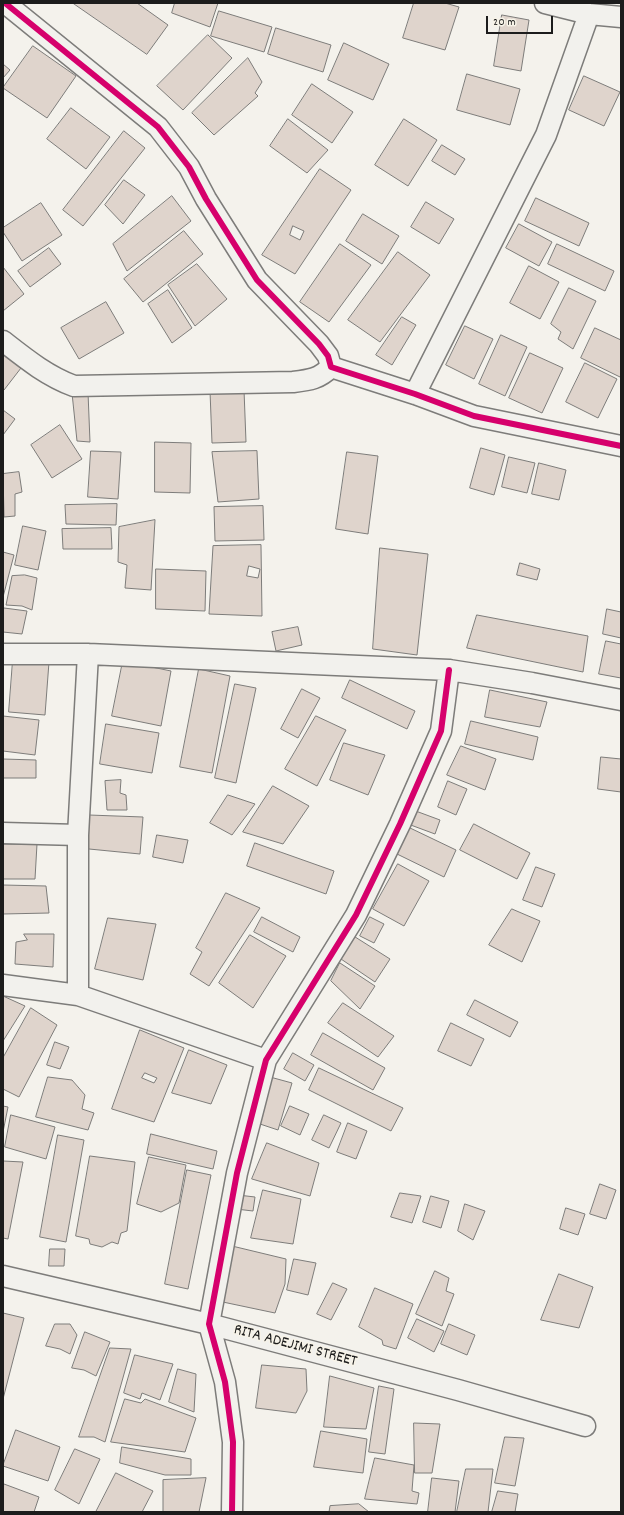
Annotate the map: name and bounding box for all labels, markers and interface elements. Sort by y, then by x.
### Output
scale bar [488,8,555,34]
text: 20 m [493,14,516,31]
street label: RITA ADEJIMI STREET [231,1321,359,1373]

